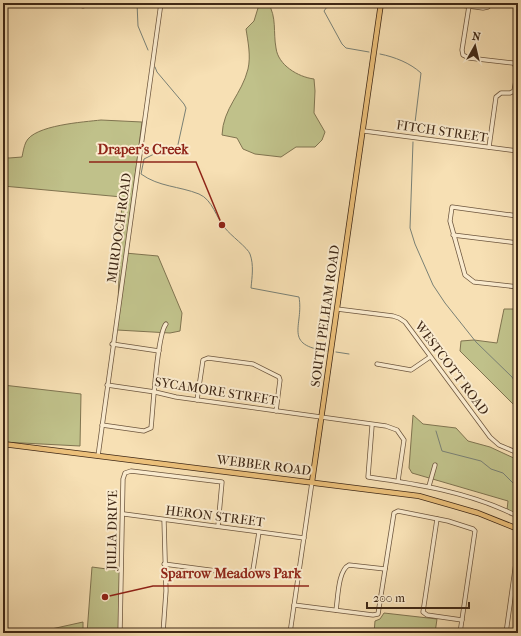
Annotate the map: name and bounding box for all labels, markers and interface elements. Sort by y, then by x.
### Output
north arrow [455,26,495,66]
text: N [471,30,482,44]
street label: FITCH STREET [395,117,489,145]
callout: Draper's Creek [89,136,196,162]
text: Draper's Creek [98,141,189,158]
street label: MURDOCH ROAD [104,172,134,284]
street label: SOUTH PELHAM ROAD [308,244,342,388]
street label: WESTCOTT ROAD [411,317,492,418]
street label: SYCAMORE STREET [154,374,279,408]
street label: WEBBER ROAD [215,452,312,478]
street label: JULIA DRIVE [104,490,120,571]
street label: HERON STREET [165,502,266,530]
callout: Sparrow Meadows Park [153,560,309,586]
text: Sparrow Meadows Park [161,565,302,582]
scale bar [367,584,469,610]
text: 200 m [373,591,405,605]

